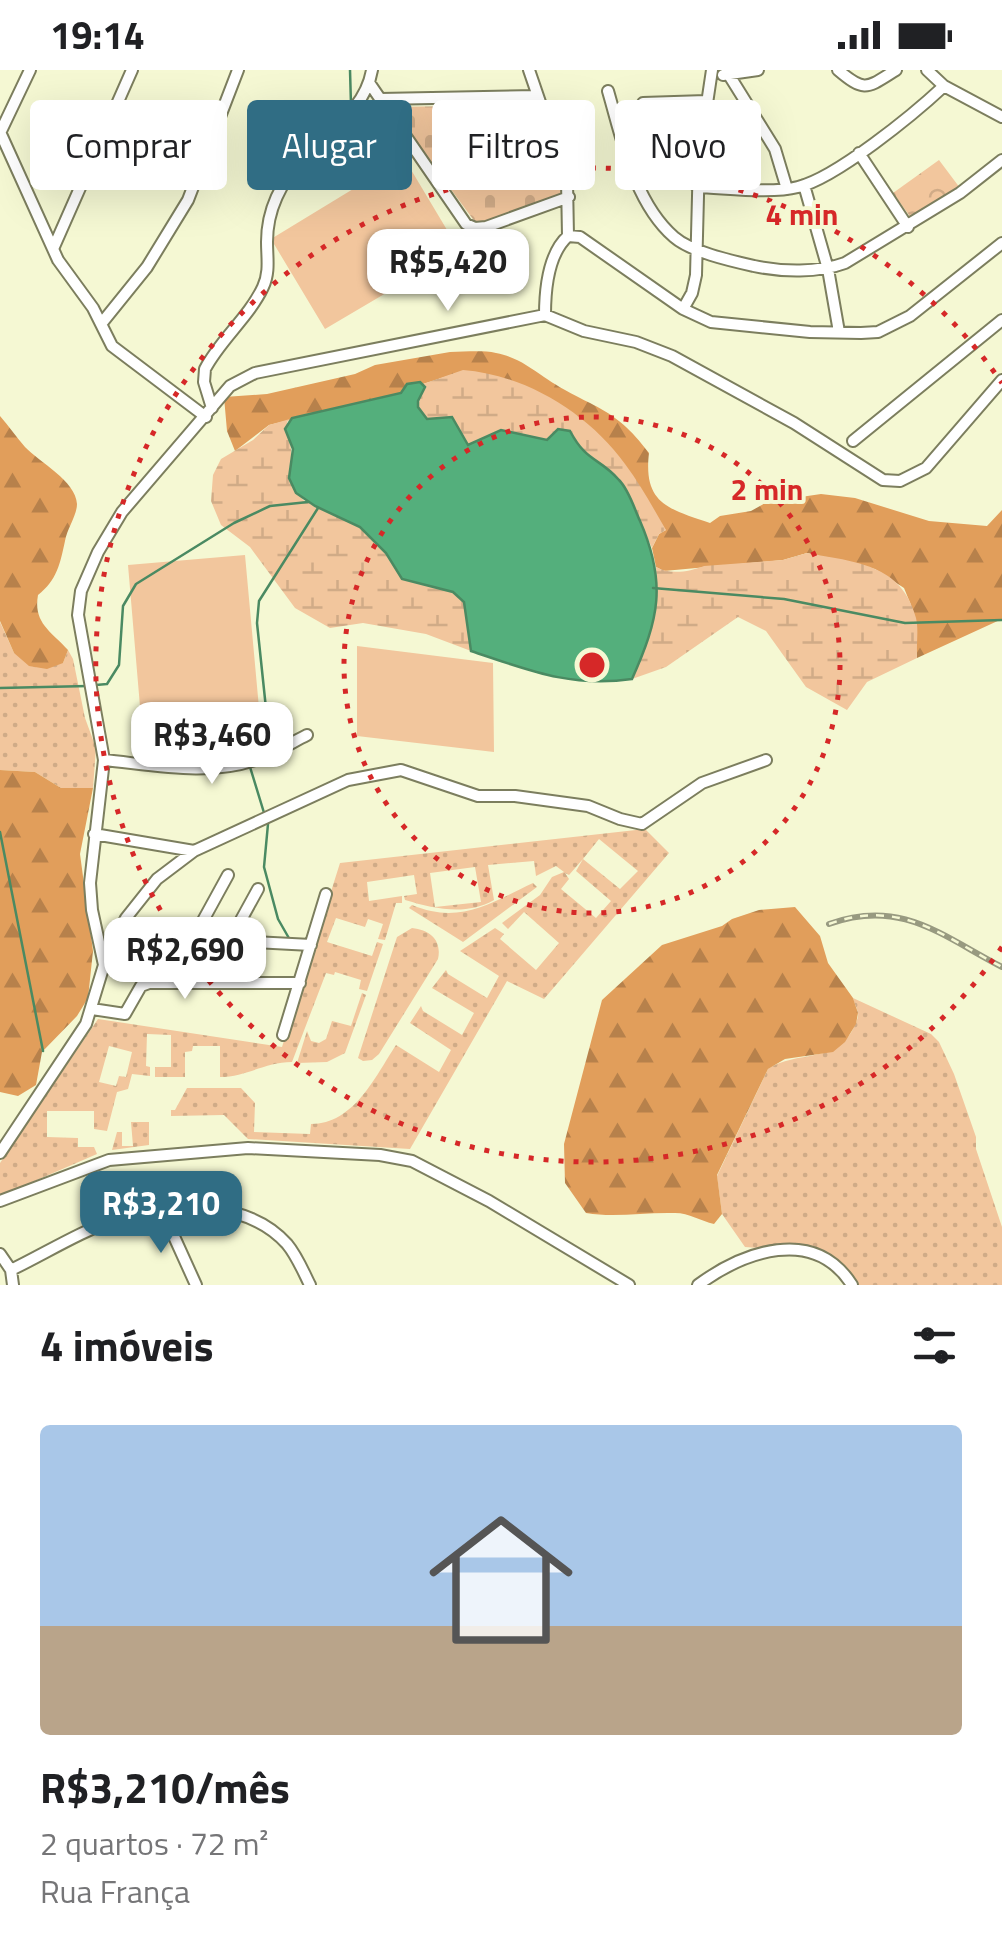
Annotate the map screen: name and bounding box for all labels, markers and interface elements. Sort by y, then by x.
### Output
text: 19:14 [50,6,145,64]
chip: Comprar [30,100,227,190]
chip: Alugar [247,100,412,190]
chip: Filtros [432,100,595,190]
chip: Novo [615,100,761,190]
text: 4 min [766,191,838,237]
pin: R$5,420 [356,229,540,314]
text: R$5,420 [389,237,507,285]
text: 2 min [731,466,803,512]
centre of rings [574,647,610,683]
pin: R$3,460 [120,702,304,787]
text: R$3,460 [153,710,271,758]
pin: R$2,690 [93,917,277,1002]
text: R$2,690 [126,925,244,973]
pin: R$3,210 [69,1171,253,1256]
text: R$3,210 [102,1179,220,1227]
text: 4 imóveis [40,1313,214,1377]
icon: filters [907,1318,962,1373]
icon: home [411,1490,591,1670]
text: R$3,210/mês [40,1755,290,1819]
text: 2 quartos · 72 m² [40,1819,269,1867]
text: Rua França [40,1867,190,1915]

